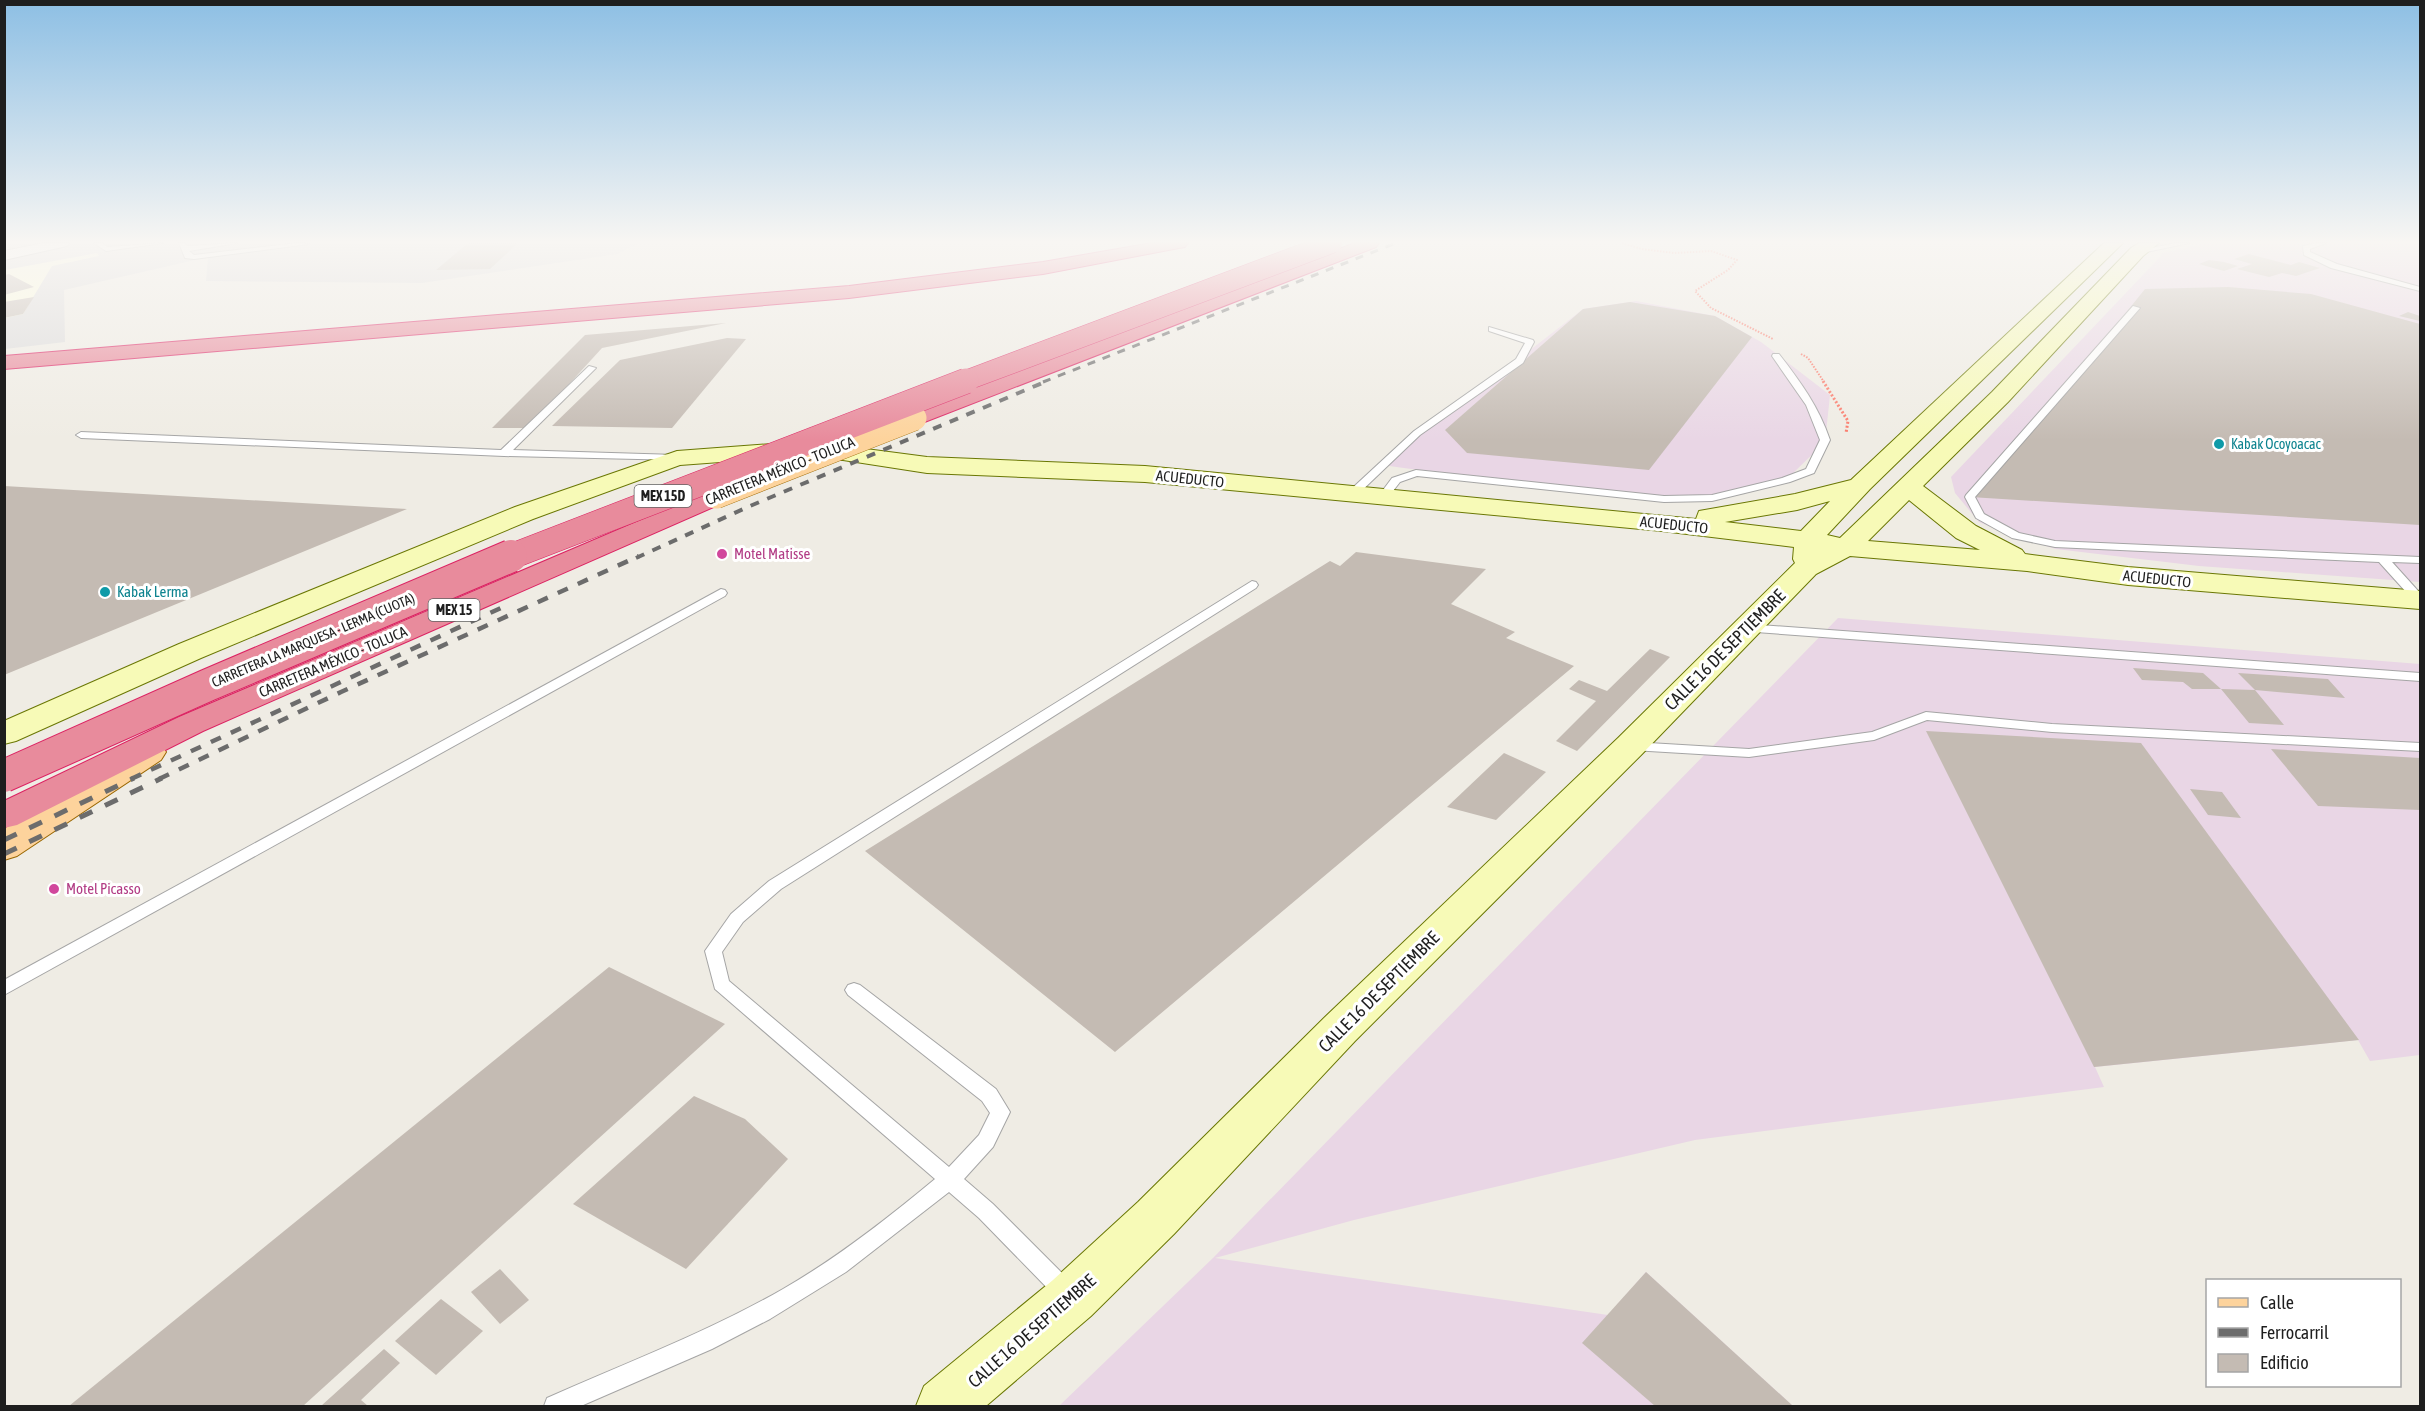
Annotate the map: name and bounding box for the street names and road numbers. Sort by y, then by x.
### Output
street label: CARRETERA MÉXICO - TOLUCA [703,433,857,508]
street label: ACUEDUCTO [1155,466,1225,491]
road number: MEX 15D [634,485,692,507]
street label: ACUEDUCTO [1639,512,1709,537]
street label: ACUEDUCTO [2122,566,2192,591]
street label: CALLE 16 DE SEPTIEMBRE [1660,585,1790,714]
street label: CARRETERA LA MARQUESA - LERMA (CUOTA) [209,590,417,690]
road number: MEX 15 [428,599,480,621]
street label: CARRETERA MÉXICO - TOLUCA [256,622,410,700]
street label: CALLE 16 DE SEPTIEMBRE [1314,927,1444,1056]
street label: CALLE 16 DE SEPTIEMBRE [964,1269,1100,1392]

